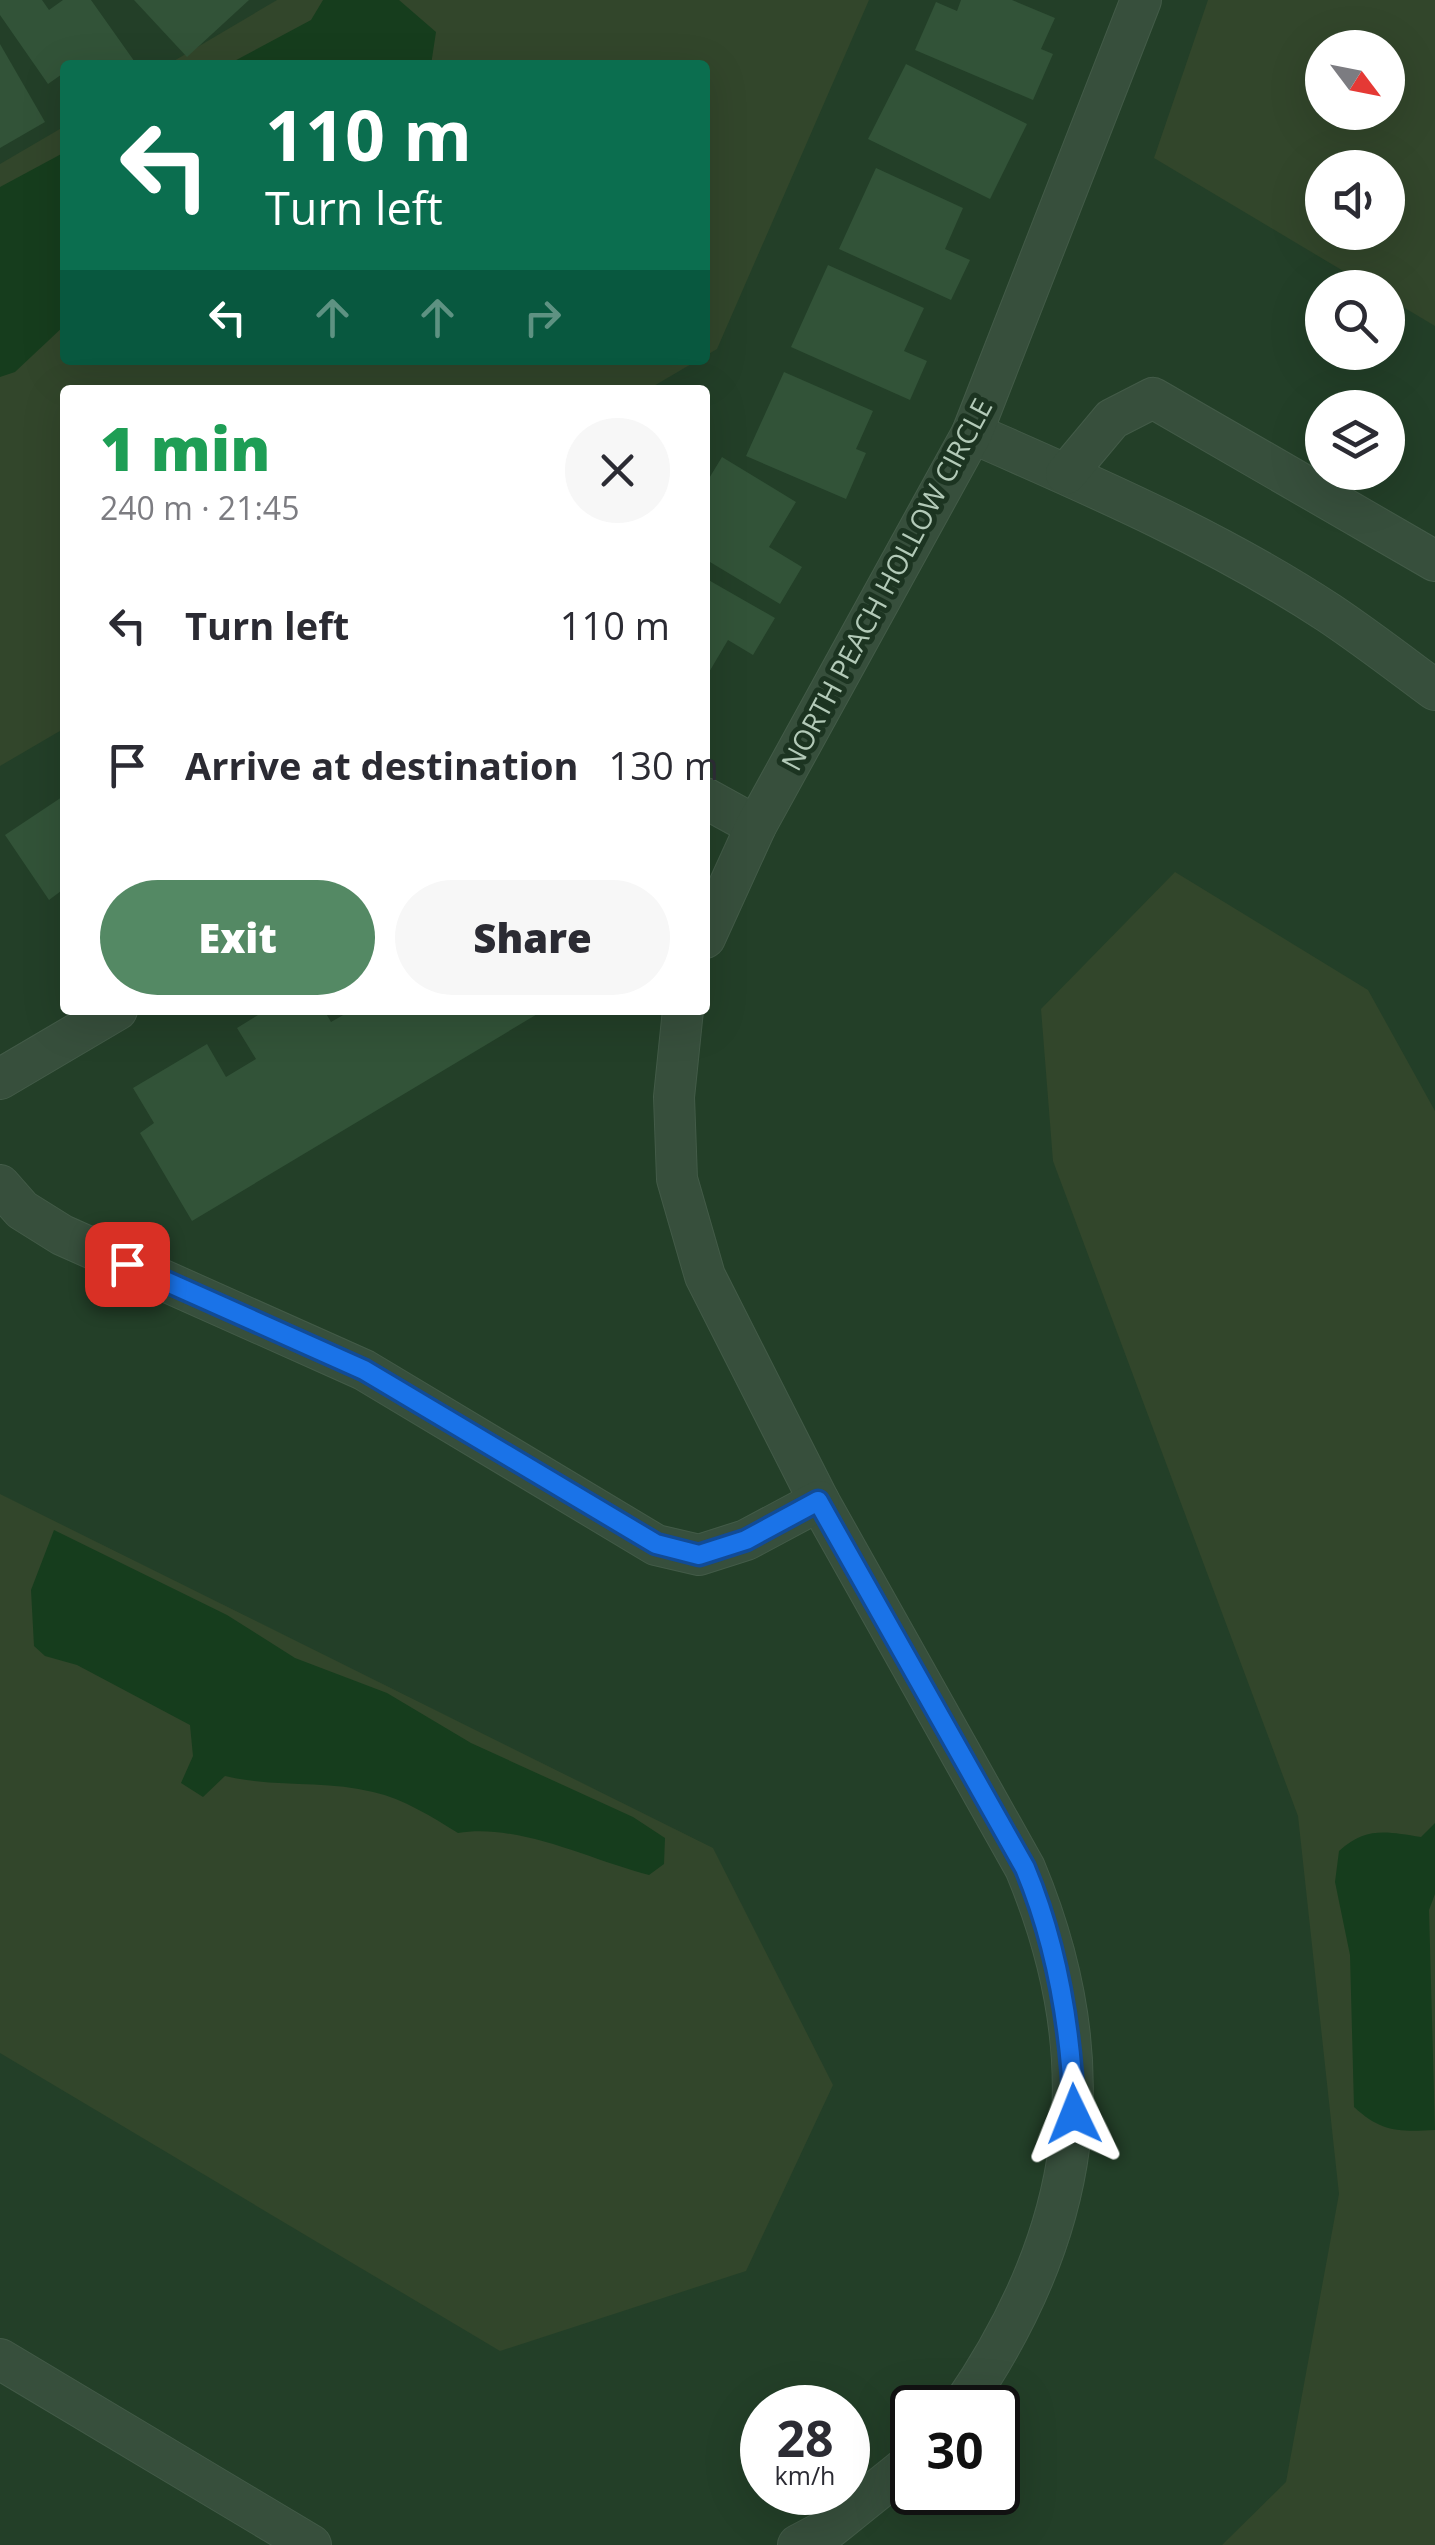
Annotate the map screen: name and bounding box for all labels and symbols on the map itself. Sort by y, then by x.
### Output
north arrow [1305,30,1405,130]
street label: NORTH PEACH HOLLOW CIRCLE [772,391,1000,777]
pin [85,1222,170,1307]
position arrow [1022,2062,1126,2166]
speed limit sign: 30 [890,2385,1020,2515]

